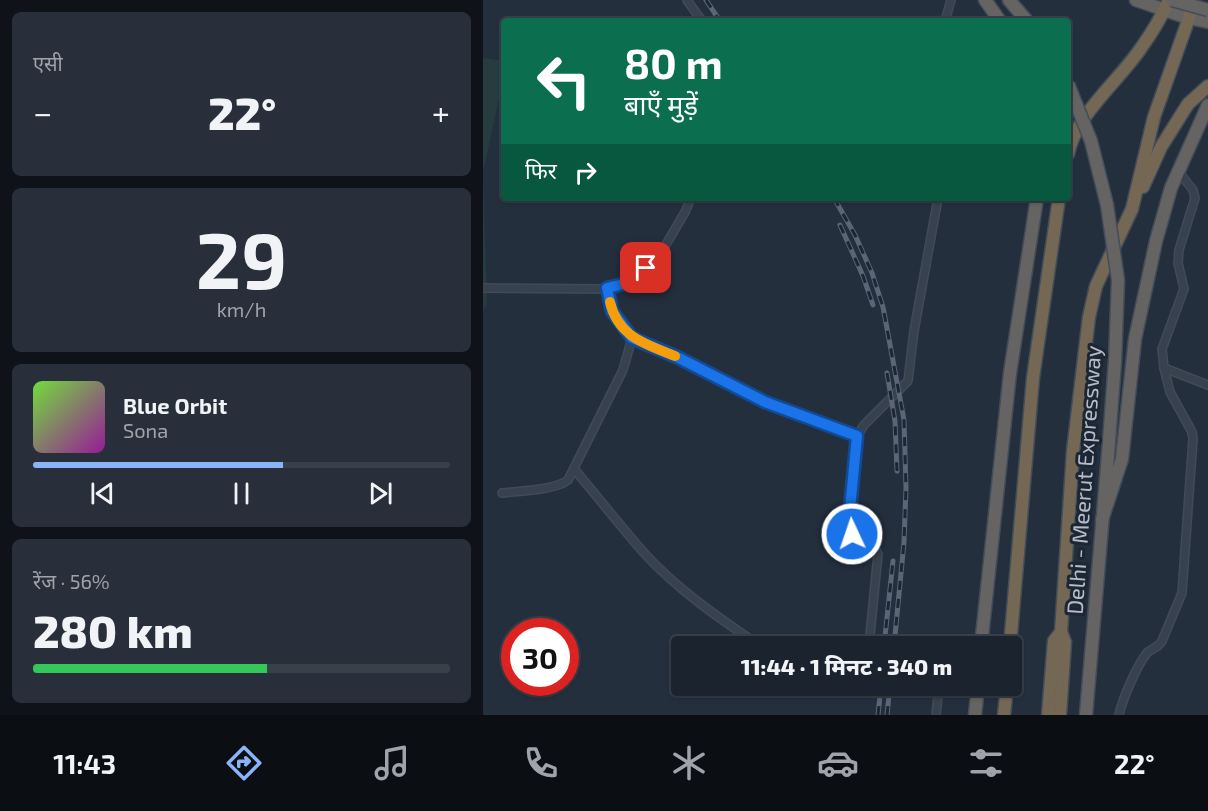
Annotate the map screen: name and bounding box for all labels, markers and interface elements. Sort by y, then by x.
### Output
text: 80 m [624,37,723,87]
icon: left [525,42,603,120]
text: एसी [33,51,63,75]
text: 22° [208,85,276,139]
text: बाएँ मुड़ें [624,88,698,120]
text: − [33,92,52,132]
text: + [432,92,450,132]
icon: right [569,156,602,189]
text: फिर [525,157,557,183]
text: 29 [196,211,287,305]
pin [620,242,671,293]
icon: arrive [629,251,662,284]
text: km/h [217,297,266,321]
street label: Delhi - Meerut Expressway [1061,344,1105,615]
text: Blue Orbit [123,392,227,418]
text: Sona [123,418,168,442]
icon: previous [86,477,119,510]
icon: pause [225,477,258,510]
icon: next [364,477,397,510]
position arrow [820,502,884,566]
text: रेंज · 56% [33,569,110,593]
text: 280 km [33,603,193,657]
speed limit sign: 30 [501,618,579,696]
text: 11:44 · 1 मिनट · 340 m [741,653,952,679]
icon: directions [223,742,265,784]
icon: music [371,742,413,784]
icon: phone [520,742,562,784]
icon: climate [668,742,710,784]
icon: car [817,742,859,784]
icon: filters [965,742,1007,784]
text: 11:43 [53,747,116,779]
text: 22° [1114,747,1155,779]

